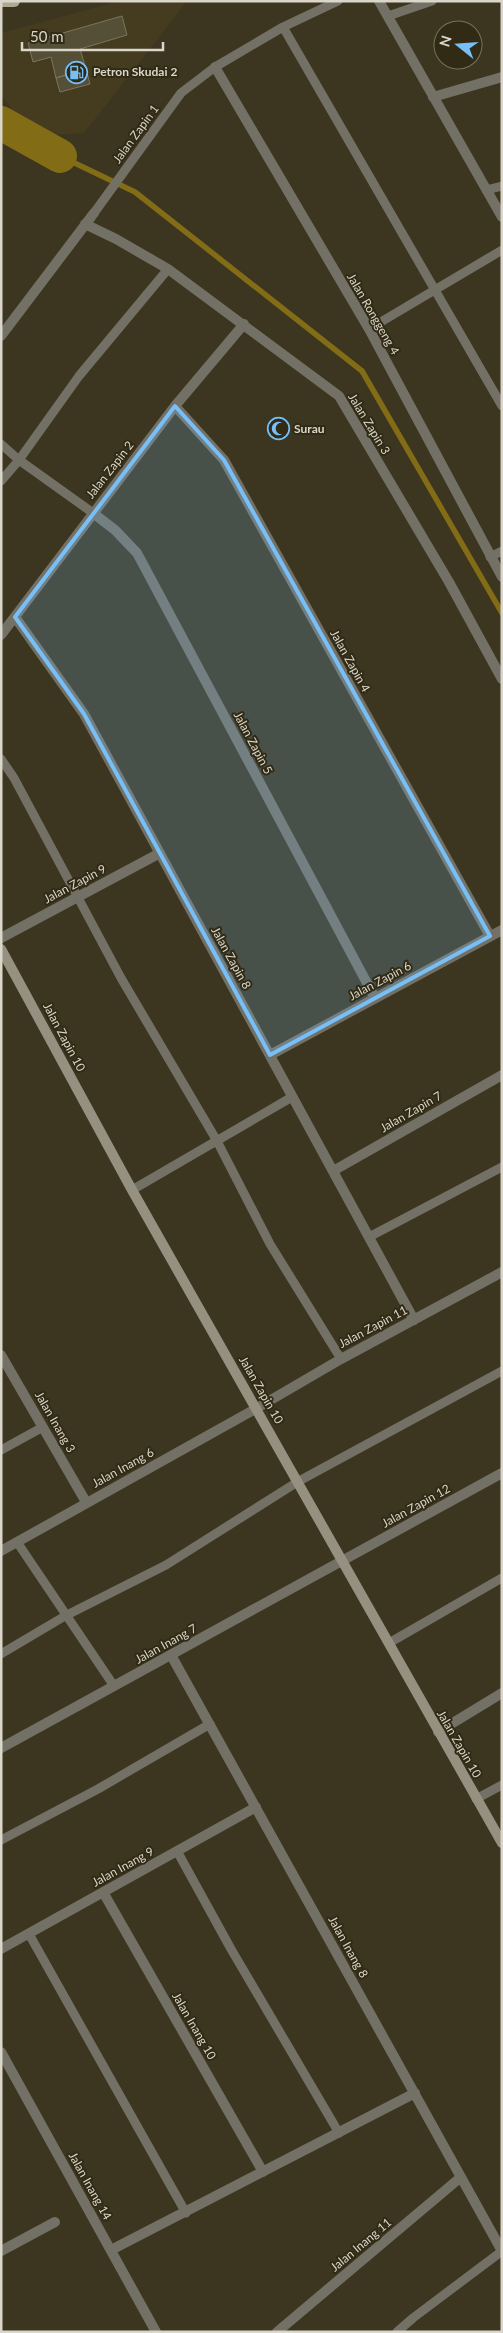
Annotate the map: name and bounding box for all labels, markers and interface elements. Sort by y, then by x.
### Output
scale bar [22,20,164,52]
north arrow [433,20,483,70]
text: 50 m [30,27,64,45]
text: N [435,33,455,49]
fuel station icon: Petron Skudai 2 [65,60,89,84]
place label: Petron Skudai 2 [93,64,177,79]
street label: Jalan Zapin 1 [109,101,162,166]
street label: Jalan Ronggeng 4 [344,270,403,357]
street label: Jalan Zapin 3 [345,390,394,457]
mosque icon: Surau [266,417,290,441]
place label: Surau [294,421,325,436]
street label: Jalan Zapin 2 [83,438,137,501]
street label: Jalan Zapin 4 [327,627,374,695]
street label: Jalan Zapin 5 [231,709,276,777]
street label: Jalan Zapin 9 [41,861,109,906]
street label: Jalan Zapin 8 [208,924,255,992]
street label: Jalan Zapin 6 [346,958,414,1003]
street label: Jalan Zapin 10 [40,1000,89,1074]
street label: Jalan Zapin 7 [377,1088,444,1135]
street label: Jalan Zapin 11 [336,1302,410,1351]
street label: Jalan Zapin 10 [236,1353,287,1426]
street label: Jalan Inang 3 [32,1388,79,1455]
street label: Jalan Inang 6 [89,1444,156,1491]
street label: Jalan Zapin 12 [379,1481,453,1530]
street label: Jalan Inang 7 [132,1620,199,1667]
street label: Jalan Zapin 10 [434,1707,485,1780]
street label: Jalan Inang 9 [89,1843,156,1890]
street label: Jalan Inang 8 [325,1913,372,1980]
street label: Jalan Inang 10 [169,1989,220,2062]
street label: Jalan Inang 14 [66,2149,115,2222]
street label: Jalan Inang 11 [327,2215,394,2275]

